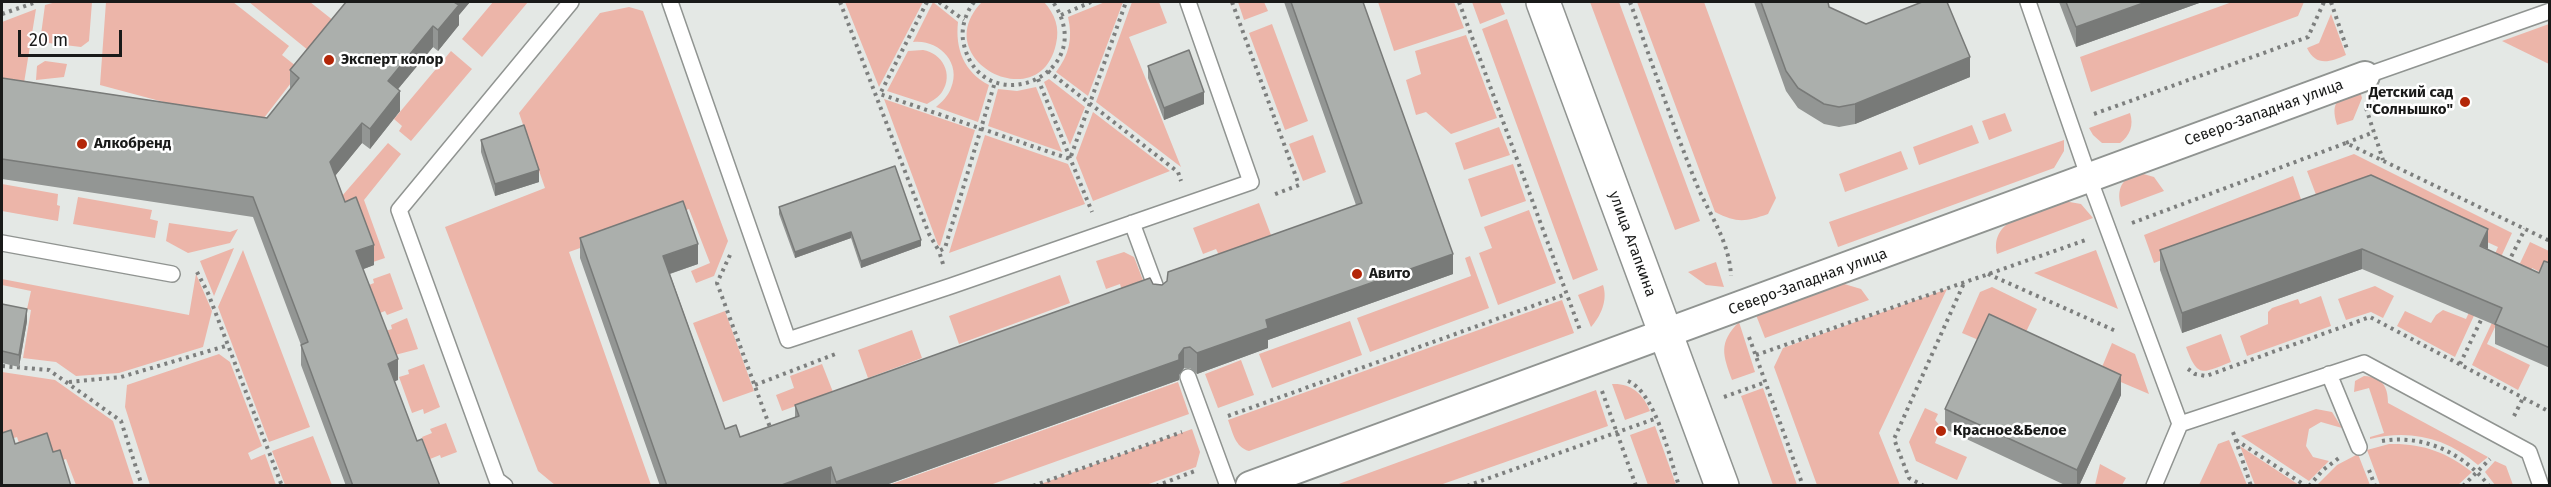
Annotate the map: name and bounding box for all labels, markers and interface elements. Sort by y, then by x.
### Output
scale bar [21,18,124,56]
text: 20 m [29,29,68,51]
place label: Эксперт колор [341,51,443,69]
marker: Эксперт колор [322,53,336,67]
street label: Северо-Западная улица [2182,76,2346,150]
place label: Детский сад "Солнышко" [2366,84,2453,119]
marker: Детский сад "Солнышко" [2458,95,2472,109]
place label: Алкобренд [94,135,171,153]
marker: Алкобренд [75,137,89,151]
street label: улица Агапкина [1605,189,1659,299]
street label: Северо-Западная улица [1726,245,1890,319]
place label: Авито [1369,265,1411,283]
marker: Авито [1350,267,1364,281]
place label: Красное&Белое [1953,422,2066,440]
marker: Красное&Белое [1934,424,1948,438]

